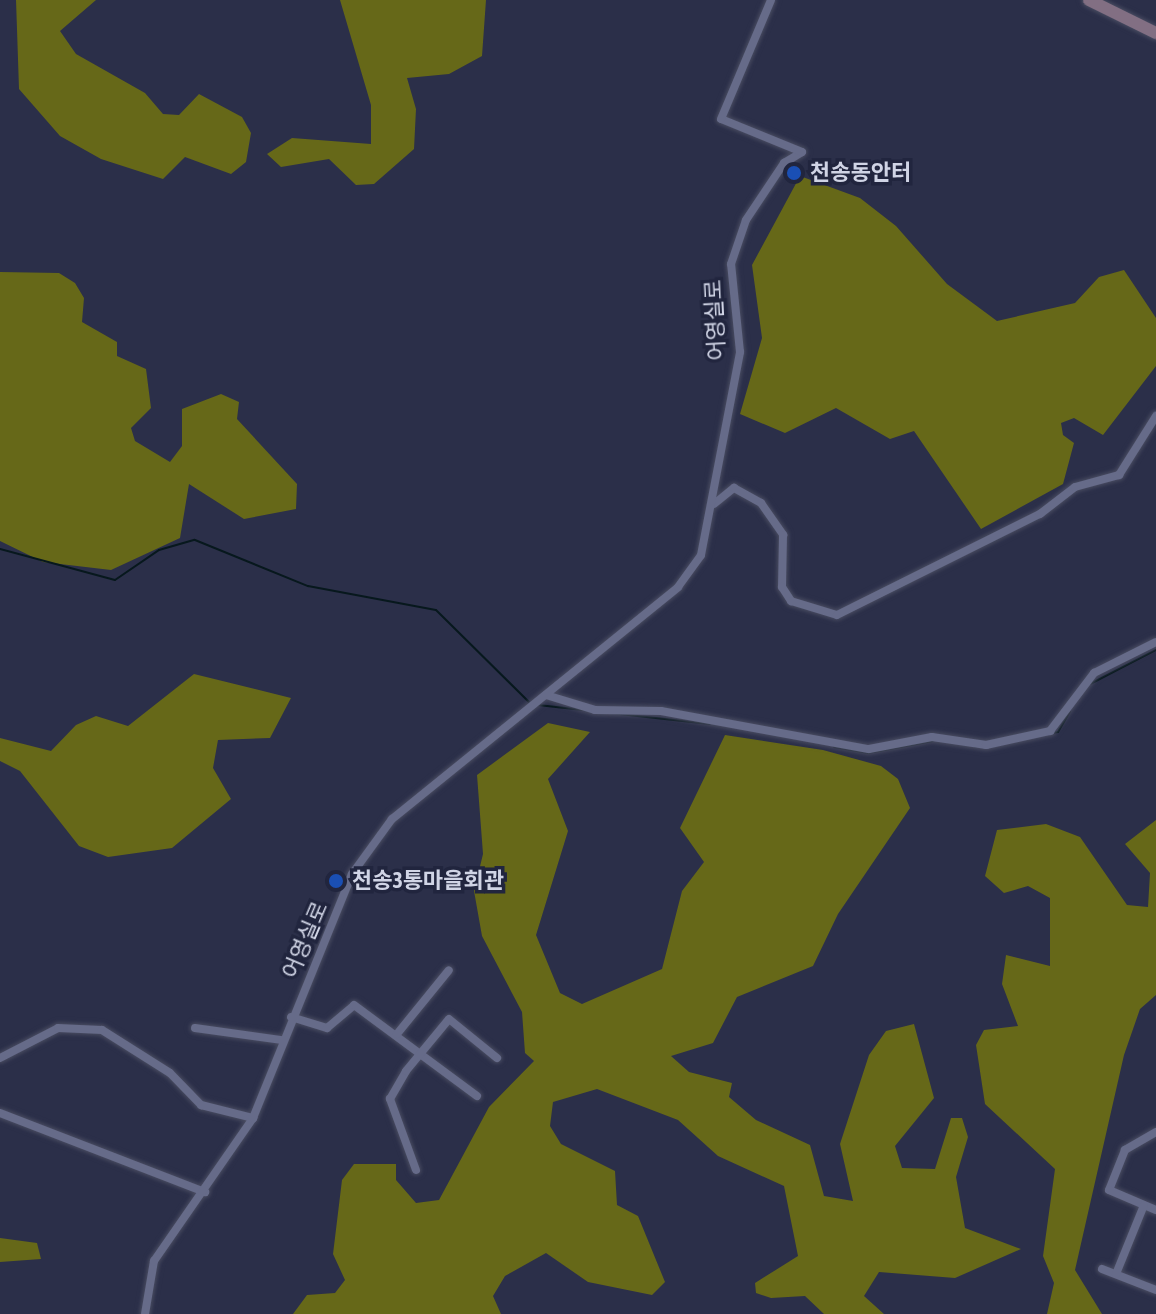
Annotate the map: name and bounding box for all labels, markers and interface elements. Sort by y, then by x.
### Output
place label: 천송동안터 [810,160,911,186]
marker: 천송동안터 [785,164,803,182]
street label: 어영실로 [700,279,730,361]
place label: 천송3통마을회관 [352,868,504,894]
marker: 천송3통마을회관 [327,872,345,890]
street label: 어영실로 [277,898,333,982]

